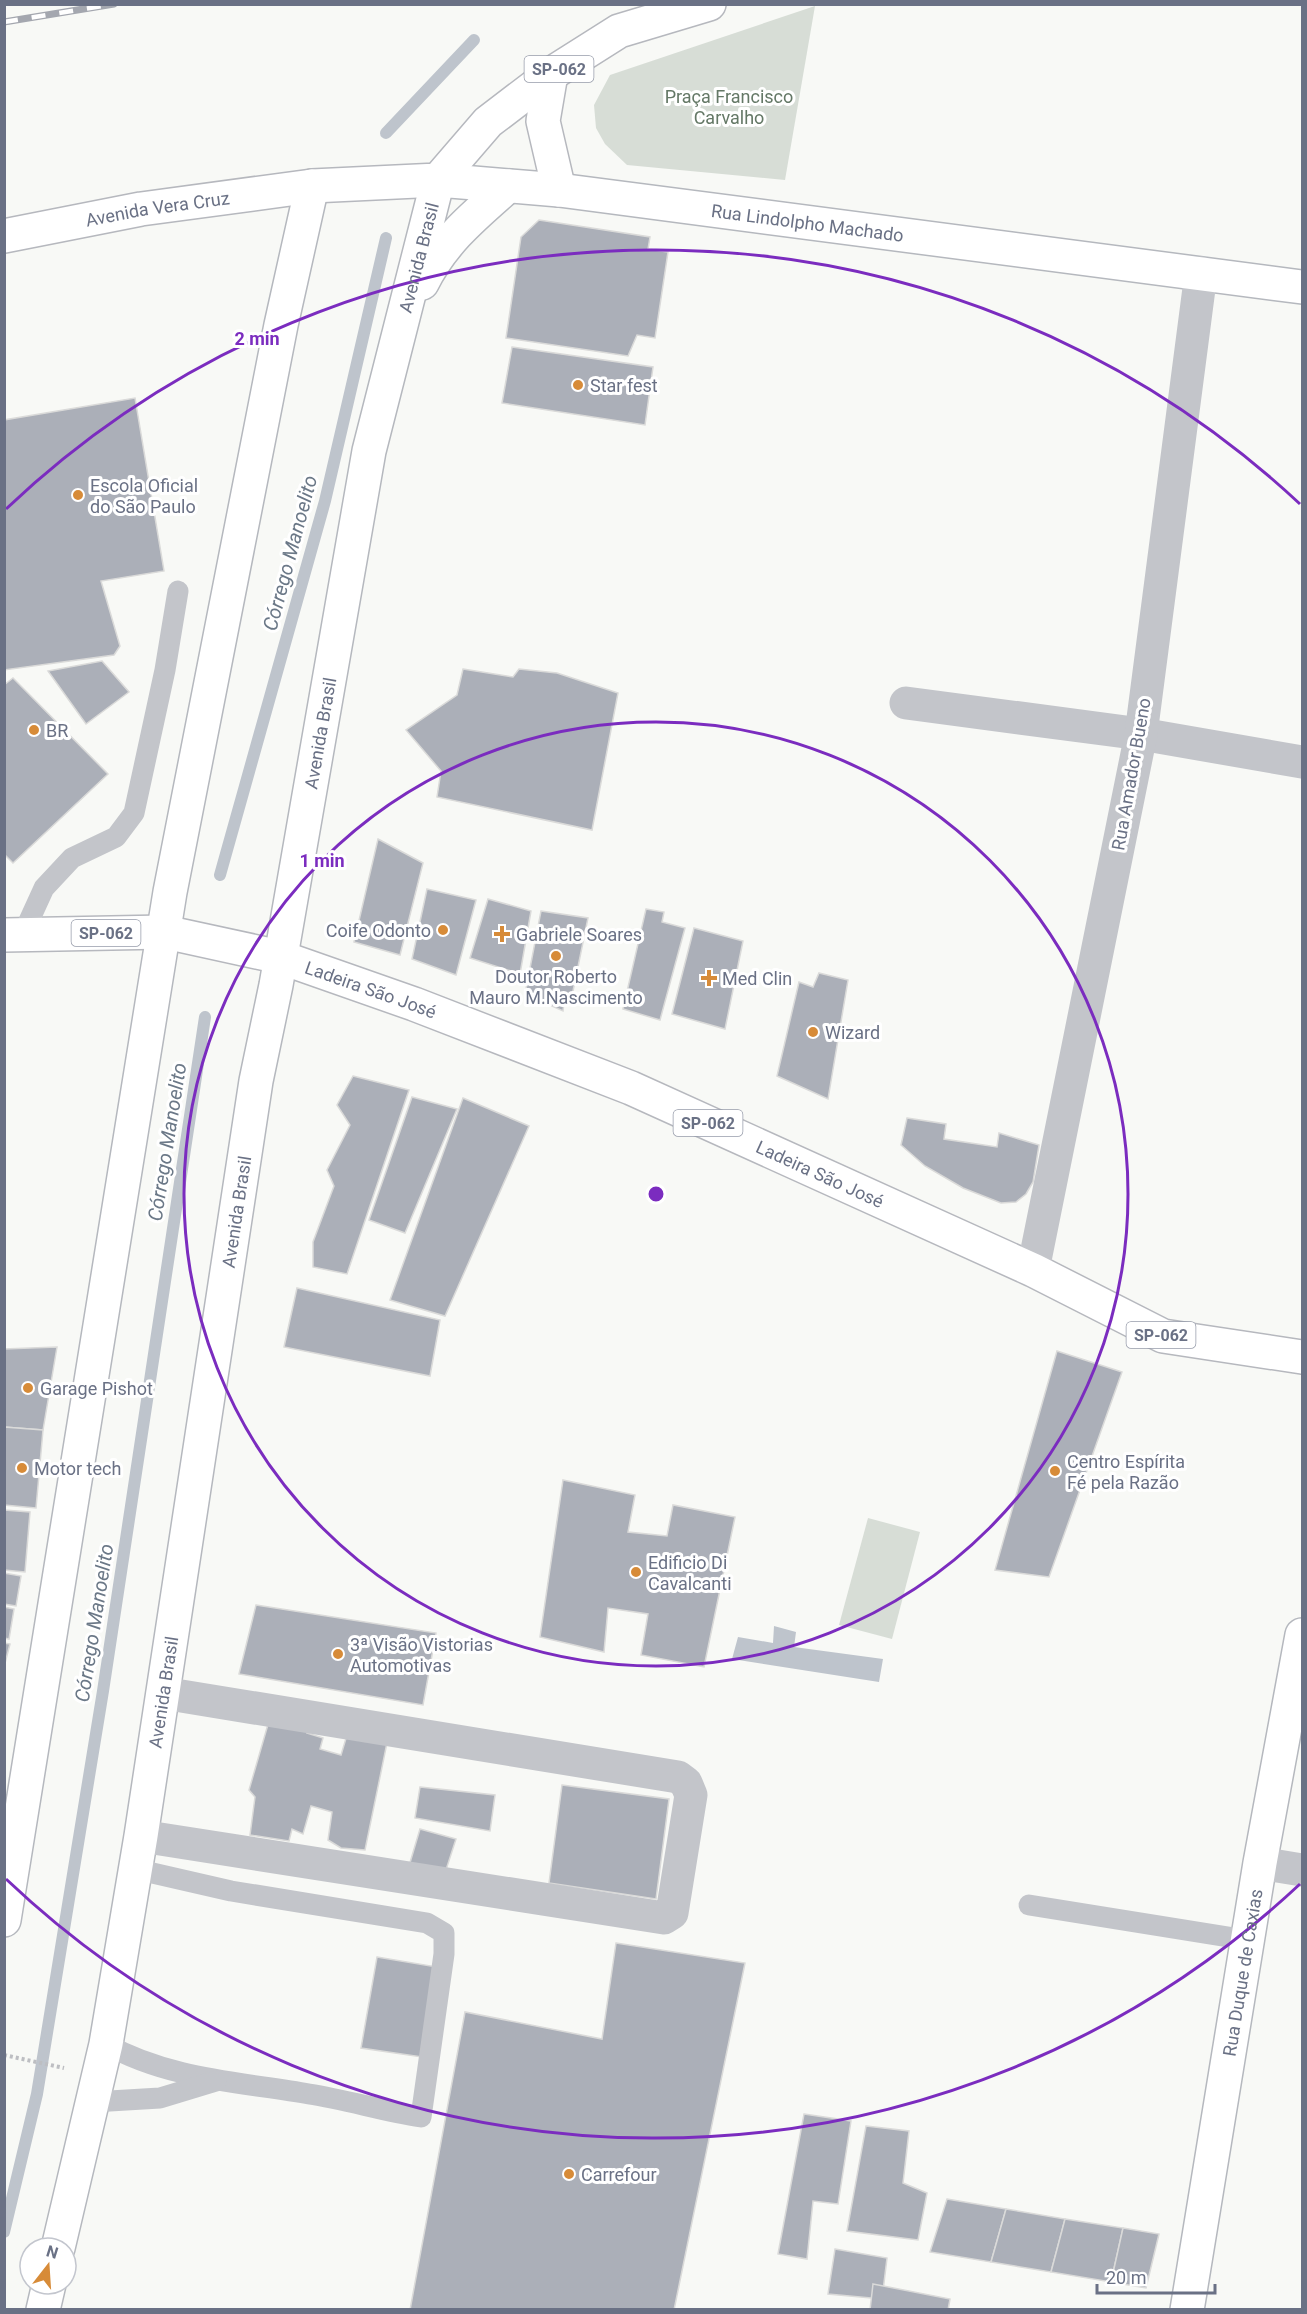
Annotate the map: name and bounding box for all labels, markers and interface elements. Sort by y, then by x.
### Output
road number: SP-062 [524,56,594,82]
park label: Praça Francisco Carvalho [665,86,793,128]
street label: Avenida Vera Cruz [84,187,231,230]
street label: Rua Lindolpho Machado [710,199,905,245]
street label: Avenida Brasil [394,200,442,315]
text: 2 min [234,328,280,349]
place label: Star fest [590,375,658,396]
marker: Star fest [571,378,585,392]
water label: Córrego Manoelito [258,473,322,633]
place label: Escola Oficial do São Paulo [90,475,198,517]
marker: Escola Oficial do São Paulo [71,488,85,502]
street label: Avenida Brasil [300,676,340,791]
street label: Rua Amador Bueno [1107,696,1155,852]
place label: BR [46,720,68,741]
marker: BR [27,723,41,737]
text: 1 min [299,850,345,871]
road number: SP-062 [72,920,140,946]
place label: Coife Odonto [326,920,431,941]
marker: Coife Odonto [436,923,450,937]
place label: Gabriele Soares [516,924,642,945]
marker: Gabriele Soares [493,925,511,943]
marker: Doutor Roberto Mauro M.Nascimento [549,949,563,963]
street label: Ladeira São José [302,956,439,1022]
place label: Doutor Roberto Mauro M.Nascimento [469,966,643,1008]
place label: Med Clin [722,968,792,989]
marker: Med Clin [700,969,718,987]
place label: Wizard [825,1022,880,1043]
marker: Wizard [806,1025,820,1039]
water label: Córrego Manoelito [143,1061,191,1223]
road number: SP-062 [674,1110,742,1136]
street label: Ladeira São José [753,1136,887,1212]
street label: Avenida Brasil [217,1154,255,1269]
centre of rings [646,1184,666,1204]
road number: SP-062 [1126,1322,1196,1348]
place label: Garage Pishot [40,1378,153,1399]
marker: Garage Pishot [21,1381,35,1395]
place label: Centro Espírita Fé pela Razão [1067,1451,1185,1493]
place label: Motor tech [34,1458,121,1479]
marker: Motor tech [15,1461,29,1475]
marker: Centro Espírita Fé pela Razão [1048,1464,1062,1478]
water label: Córrego Manoelito [70,1542,118,1704]
place label: Edificio Di Cavalcanti [648,1552,732,1594]
marker: Edificio Di Cavalcanti [629,1565,643,1579]
place label: 3ª Visão Vistorias Automotivas [350,1634,493,1676]
street label: Avenida Brasil [144,1635,182,1750]
marker: 3ª Visão Vistorias Automotivas [331,1647,345,1661]
street label: Rua Duque de Caxias [1218,1887,1266,2058]
place label: Carrefour [581,2164,657,2185]
marker: Carrefour [562,2167,576,2181]
north arrow [18,2236,78,2296]
text: N [44,2241,60,2263]
scale bar [1097,2257,1216,2295]
text: 20 m [1106,2267,1146,2288]

